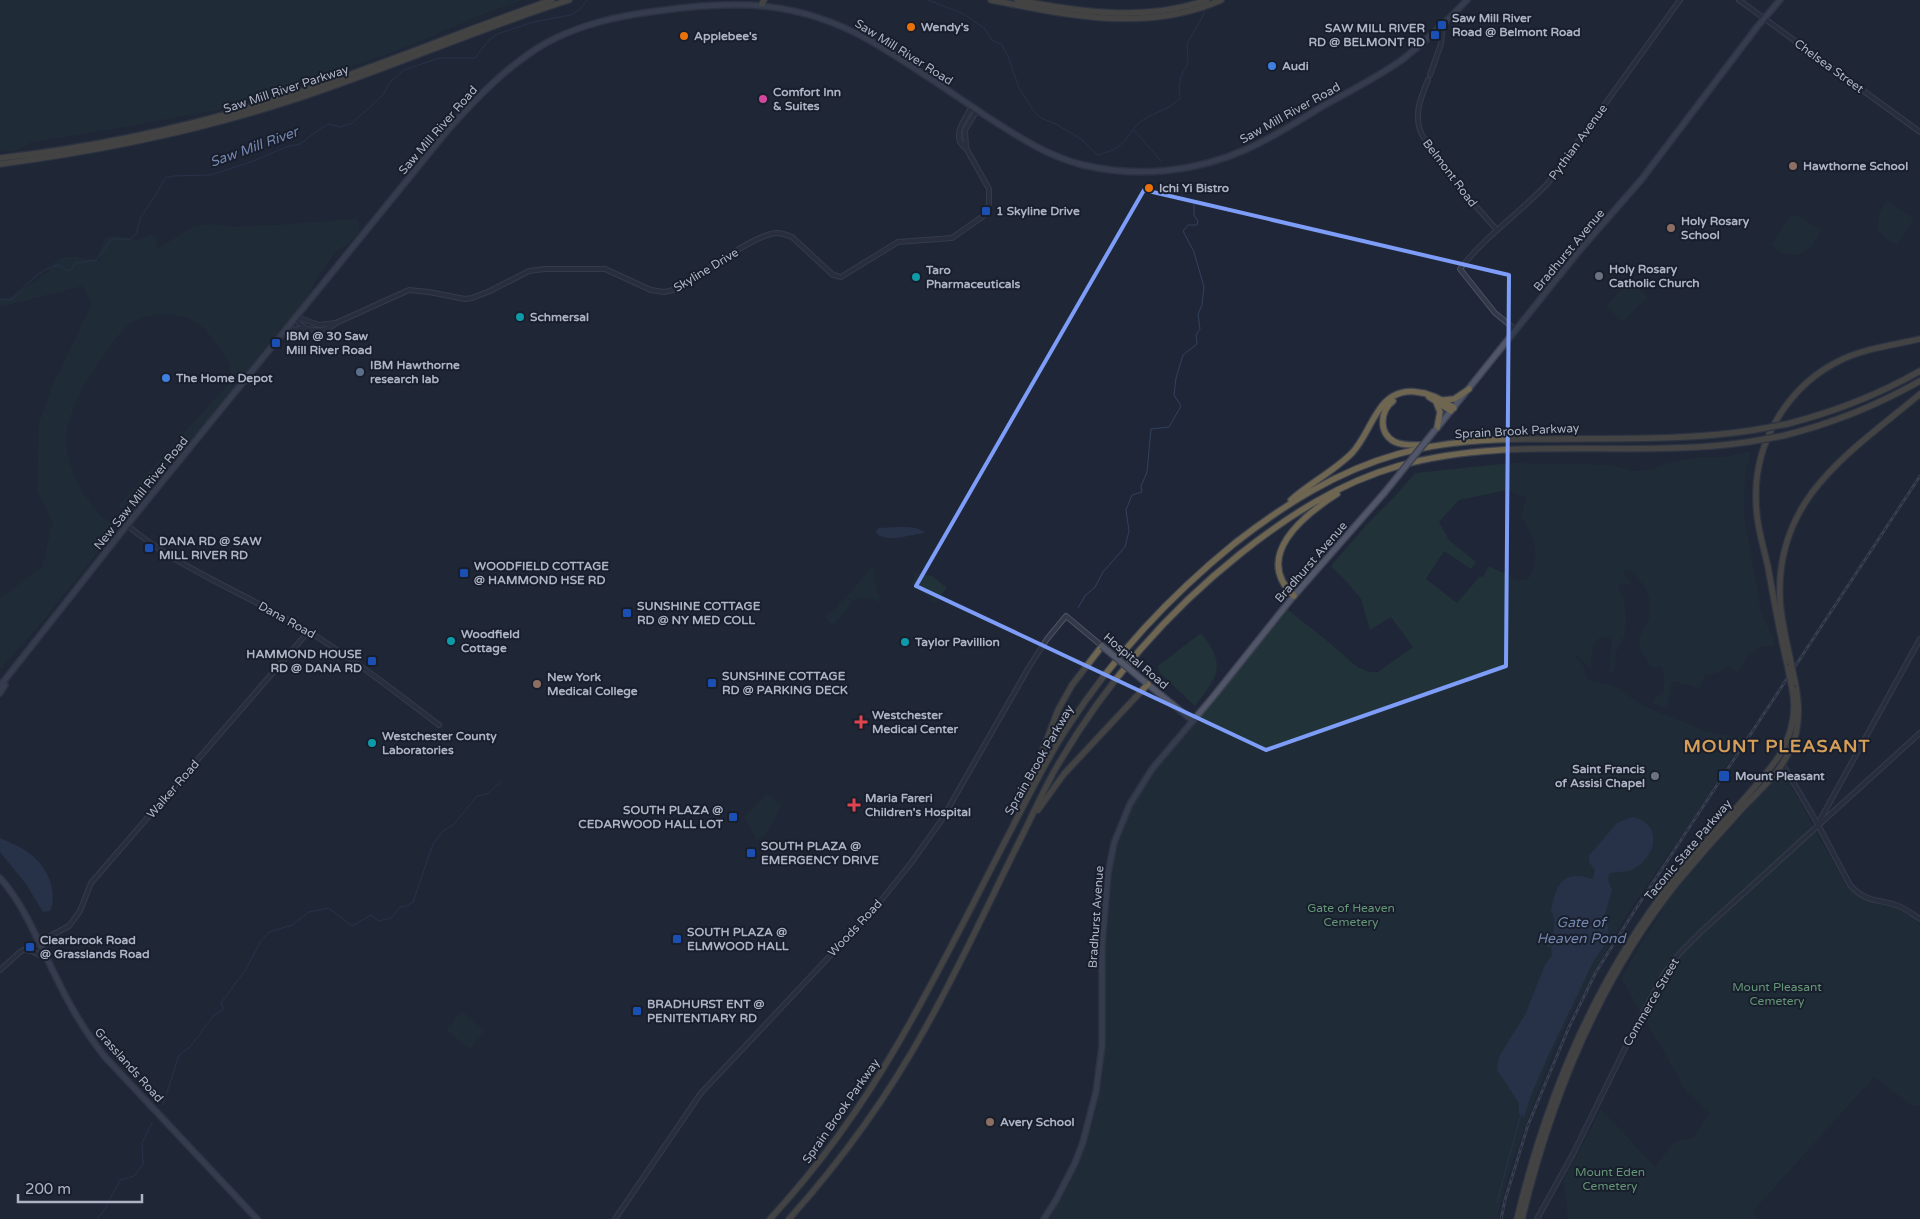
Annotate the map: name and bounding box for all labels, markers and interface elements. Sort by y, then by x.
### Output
place label: Saw Mill River Road @ Belmont Road [1452,11,1581,39]
street label: Saw Mill River Road [853,16,955,88]
marker: Saw Mill River Road @ Belmont Road [1436,19,1448,31]
place label: Wendy's [921,20,969,35]
marker: Wendy's [905,21,917,33]
place label: SAW MILL RIVER RD @ BELMONT RD [1309,21,1425,49]
place label: Applebee's [694,29,758,44]
marker: SAW MILL RIVER RD @ BELMONT RD [1429,29,1441,41]
marker: Applebee's [678,30,690,42]
street label: Chelsea Street [1792,36,1867,96]
place label: Audi [1282,59,1309,73]
marker: Audi [1266,60,1278,72]
street label: Saw Mill River Parkway [222,62,351,116]
street label: Saw Mill River Road [1237,80,1343,146]
street label: Saw Mill River Road [396,83,480,177]
place label: Comfort Inn & Suites [773,85,841,113]
marker: Comfort Inn & Suites [757,93,769,105]
street label: Pythian Avenue [1546,101,1610,182]
water label: Saw Mill River [208,123,302,171]
street label: Belmont Road [1420,136,1480,210]
place label: Hawthorne School [1803,159,1908,173]
marker: Hawthorne School [1787,160,1799,172]
place label: Ichi Yi Bistro [1159,181,1229,195]
marker: Ichi Yi Bistro [1143,182,1155,194]
place label: 1 Skyline Drive [996,204,1080,219]
marker: 1 Skyline Drive [980,205,992,217]
street label: Bradhurst Avenue [1531,206,1607,294]
place label: Holy Rosary School [1681,214,1750,242]
marker: Holy Rosary School [1665,222,1677,234]
street label: Skyline Drive [671,245,741,295]
place label: Holy Rosary Catholic Church [1609,262,1700,290]
place label: Taro Pharmaceuticals [925,263,1021,291]
marker: Holy Rosary Catholic Church [1593,270,1605,282]
marker: Taro Pharmaceuticals [910,271,922,283]
place label: Schmersal [530,310,589,324]
marker: Schmersal [514,311,526,323]
place label: IBM @ 30 Saw Mill River Road [286,329,372,357]
marker: IBM @ 30 Saw Mill River Road [270,337,282,349]
place label: IBM Hawthorne research lab [370,358,460,386]
marker: IBM Hawthorne research lab [354,366,366,378]
place label: The Home Depot [175,371,273,386]
marker: The Home Depot [160,372,172,384]
street label: Sprain Brook Parkway [1454,421,1580,441]
street label: New Saw Mill River Road [91,434,191,552]
street label: Bradhurst Avenue [1272,519,1350,605]
place label: DANA RD @ SAW MILL RIVER RD [159,534,262,562]
marker: DANA RD @ SAW MILL RIVER RD [143,542,155,554]
place label: WOODFIELD COTTAGE @ HAMMOND HSE RD [474,559,609,587]
marker: WOODFIELD COTTAGE @ HAMMOND HSE RD [458,567,470,579]
street label: Dana Road [256,599,318,641]
place label: SUNSHINE COTTAGE RD @ NY MED COLL [637,599,761,627]
marker: SUNSHINE COTTAGE RD @ NY MED COLL [621,607,633,619]
place label: Woodfield Cottage [461,627,520,656]
street label: Hospital Road [1101,630,1171,692]
marker: Woodfield Cottage [445,635,457,647]
place label: Taylor Pavillion [914,635,1000,650]
marker: Taylor Pavillion [899,636,911,648]
place label: HAMMOND HOUSE RD @ DANA RD [246,647,362,675]
marker: HAMMOND HOUSE RD @ DANA RD [366,655,378,667]
place label: SUNSHINE COTTAGE RD @ PARKING DECK [722,669,848,697]
place label: New York Medical College [547,670,638,699]
marker: SUNSHINE COTTAGE RD @ PARKING DECK [706,677,718,689]
marker: New York Medical College [531,678,543,690]
street label: Sprain Brook Parkway [1002,702,1077,817]
place label: Westchester Medical Center [872,708,958,736]
marker: Westchester Medical Center [854,715,868,729]
place label: Westchester County Laboratories [382,729,497,757]
district label: MOUNT PLEASANT [1683,735,1871,757]
marker: Westchester County Laboratories [366,737,378,749]
street label: Walker Road [144,757,202,821]
place label: Saint Francis of Assisi Chapel [1555,762,1645,791]
marker: Mount Pleasant [1717,769,1731,783]
place label: Mount Pleasant [1735,769,1825,783]
marker: Saint Francis of Assisi Chapel [1649,770,1661,782]
place label: Maria Fareri Children's Hospital [865,791,971,820]
street label: Taconic State Parkway [1642,796,1735,903]
marker: Maria Fareri Children's Hospital [847,798,861,812]
place label: SOUTH PLAZA @ CEDARWOOD HALL LOT [578,803,724,831]
marker: SOUTH PLAZA @ CEDARWOOD HALL LOT [727,811,739,823]
place label: SOUTH PLAZA @ EMERGENCY DRIVE [761,839,879,867]
marker: SOUTH PLAZA @ EMERGENCY DRIVE [745,847,757,859]
street label: Bradhurst Avenue [1085,865,1107,969]
street label: Woods Road [825,897,885,959]
park label: Gate of Heaven Cemetery [1307,901,1395,929]
water label: Gate of Heaven Pond [1537,914,1627,947]
place label: SOUTH PLAZA @ ELMWOOD HALL [687,925,789,953]
place label: Clearbrook Road @ Grasslands Road [40,933,150,961]
marker: SOUTH PLAZA @ ELMWOOD HALL [671,933,683,945]
marker: Clearbrook Road @ Grasslands Road [24,941,36,953]
street label: Commerce Street [1620,955,1682,1048]
park label: Mount Pleasant Cemetery [1732,980,1822,1008]
place label: BRADHURST ENT @ PENITENTIARY RD [647,997,765,1025]
marker: BRADHURST ENT @ PENITENTIARY RD [631,1005,643,1017]
street label: Grasslands Road [92,1025,166,1105]
street label: Sprain Brook Parkway [800,1055,883,1166]
place label: Avery School [1000,1115,1074,1130]
marker: Avery School [984,1116,996,1128]
park label: Mount Eden Cemetery [1575,1165,1645,1193]
scale bar [18,1172,141,1204]
text: 200 m [25,1180,71,1198]

